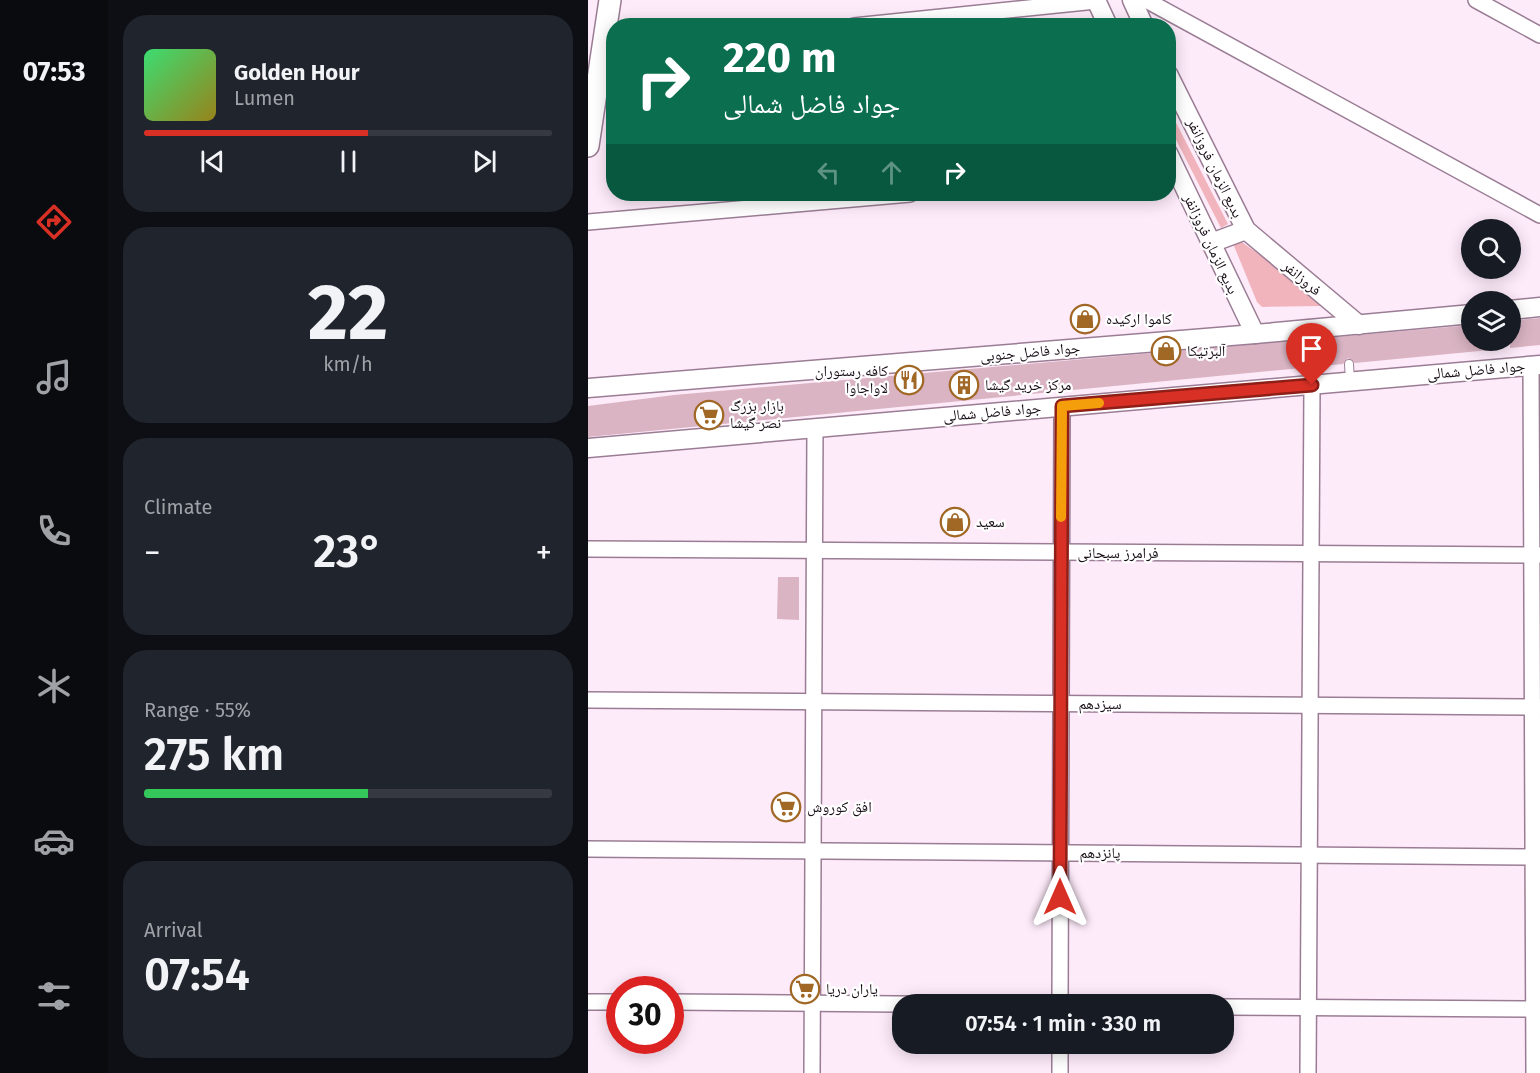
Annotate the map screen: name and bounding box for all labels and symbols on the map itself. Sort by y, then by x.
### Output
street label: بدیع الزمان فروزانفر [1182,114,1247,221]
street label: بدیع‌ الزمان فروزانفر [1179,190,1242,297]
street label: فروزانفر [1278,256,1325,299]
shop icon: کاموا ارکیده [1069,303,1101,335]
place label: کاموا ارکیده [1106,310,1172,328]
pin [1286,323,1337,385]
shop icon: آلبرتیکا [1150,335,1182,367]
street label: جواد فاضل جنوبی [979,339,1081,366]
place label: آلبرتیکا [1187,342,1227,360]
street label: جواد فاضل شمالی [1426,357,1526,384]
place label: کافه رستوران لاواجاوا [815,362,888,397]
restaurant icon: کافه رستوران لاواجاوا [893,364,925,396]
building icon: مرکز خرید گیشا [948,369,980,401]
place label: مرکز خرید گیشا [985,376,1072,394]
place label: بازار بزرگ نصر گیشا [730,397,784,432]
supermarket icon: بازار بزرگ نصر گیشا [693,399,725,431]
street label: جواد فاضل شمالی [942,399,1042,426]
shop icon: سعید [939,506,971,538]
place label: سعید [976,513,1005,531]
street label: فرامرز سبحانی [1077,544,1159,563]
street label: سیزدهم [1078,695,1122,714]
supermarket icon: افق کوروش [770,791,802,823]
place label: افق کوروش [807,798,872,817]
street label: پانزدهم [1080,844,1120,863]
position arrow [1028,865,1092,929]
supermarket icon: یاران دریا [789,973,821,1005]
speed limit sign: 30 [606,976,684,1054]
place label: یاران دریا [826,980,878,999]

